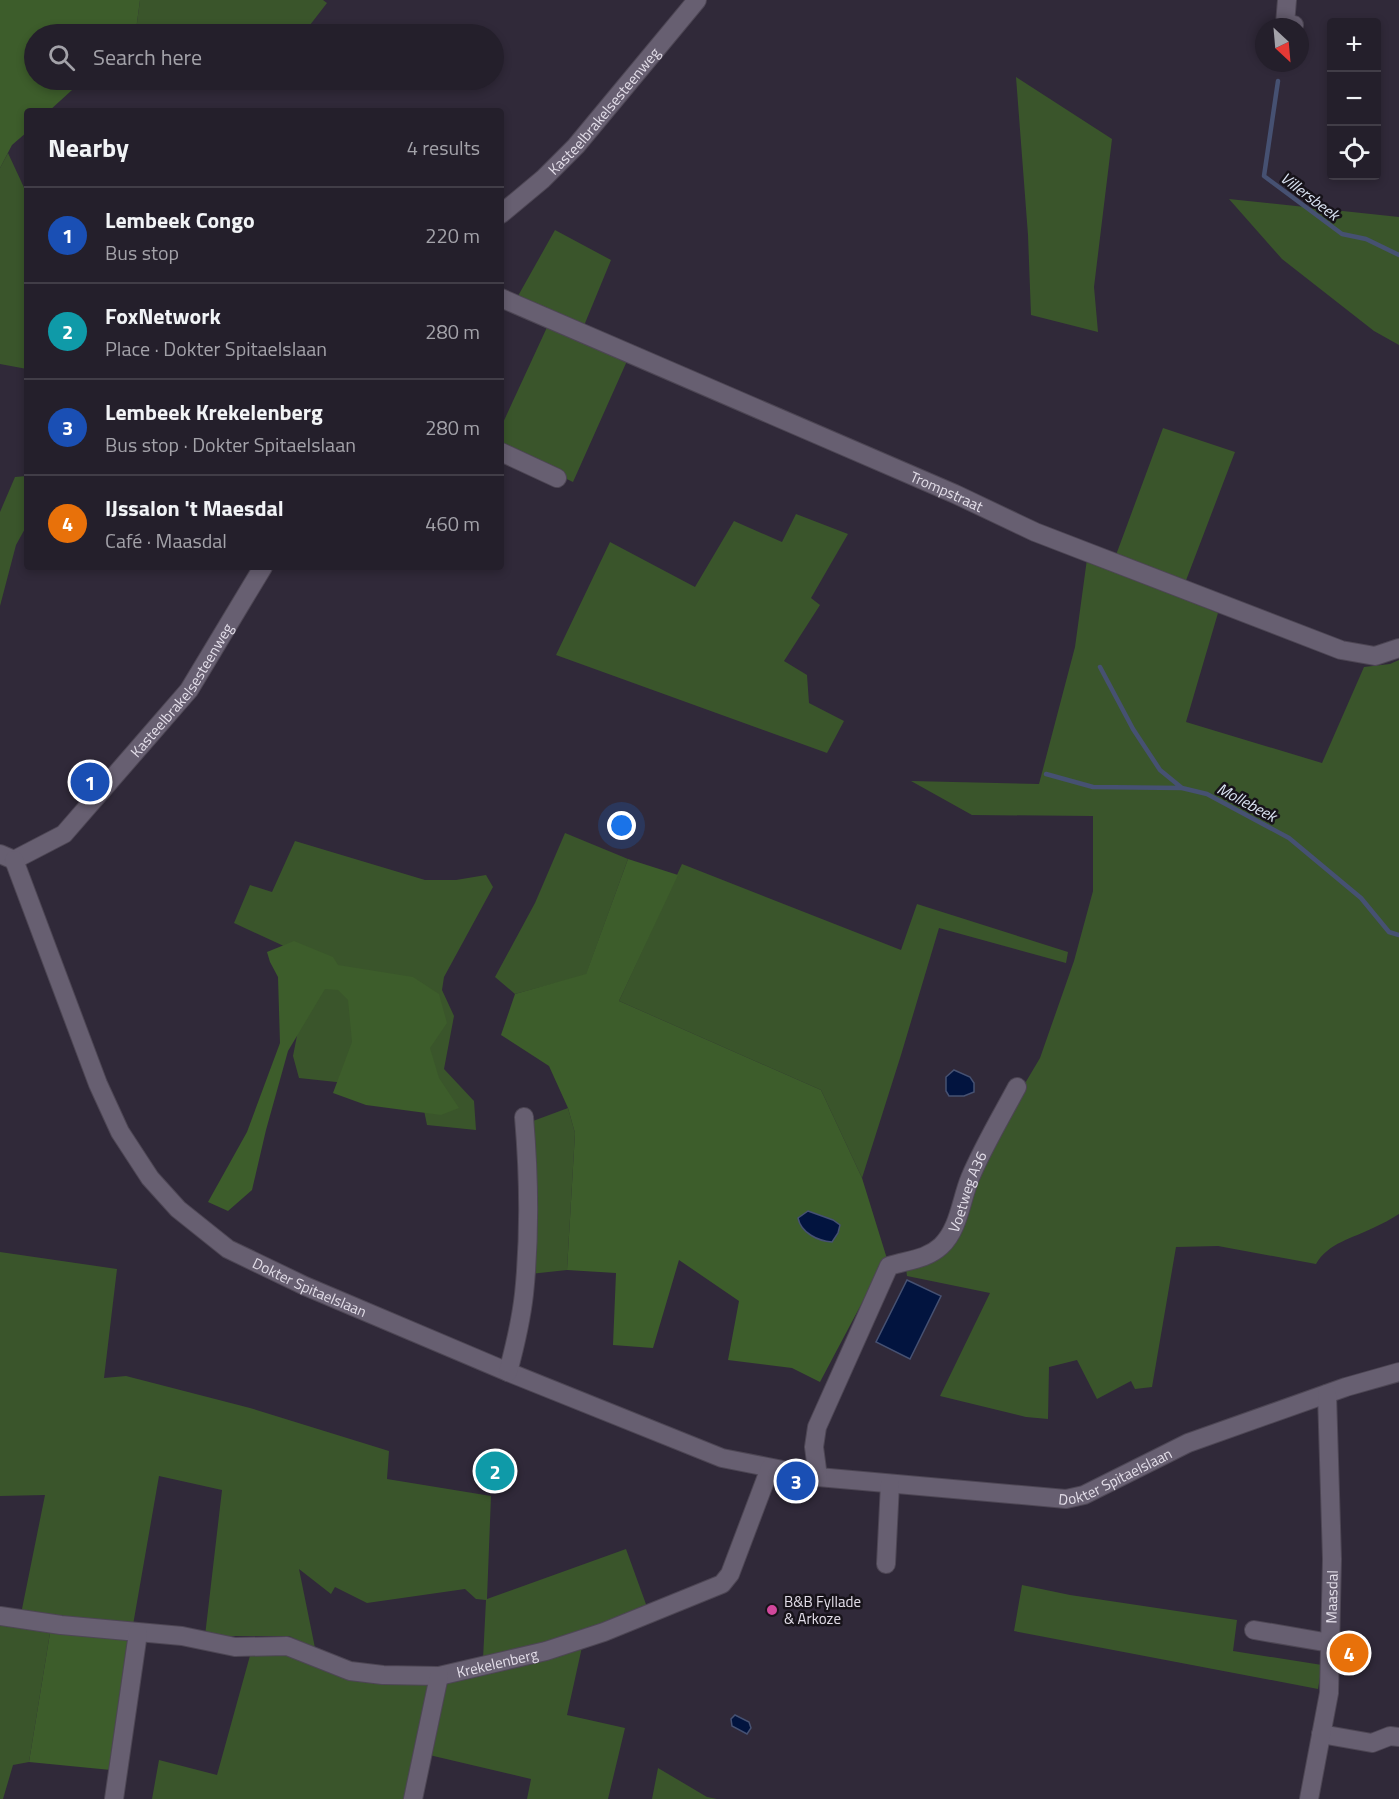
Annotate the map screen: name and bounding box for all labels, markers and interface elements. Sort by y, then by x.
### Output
north arrow [1255,18,1309,72]
map controls [1327,18,1381,180]
button: + [1327,18,1381,72]
search box [24,24,504,90]
text: Search here [93,40,202,74]
icon: search [45,41,78,74]
street label: Kasteelbrakelsesteenweg [542,42,665,180]
button: − [1327,72,1381,126]
button: locate [1327,126,1381,180]
text: Nearby [48,128,129,167]
text: 4 results [407,132,480,163]
water label: Villersbeek [1276,166,1346,227]
text: Lembeek Congo [105,203,255,237]
text: 1 [62,220,73,251]
text: 220 m [425,220,480,251]
text: Bus stop [105,237,179,268]
text: FoxNetwork [105,299,221,333]
text: 2 [62,316,73,347]
text: 280 m [425,316,480,347]
text: Place · Dokter Spitaelslaan [105,333,327,364]
text: Lembeek Krekelenberg [105,395,323,429]
text: 3 [62,412,73,443]
text: 280 m [425,412,480,443]
text: Bus stop · Dokter Spitaelslaan [105,429,356,460]
street label: Trompstraat [907,465,988,518]
text: IJssalon 't Maesdal [105,491,284,525]
text: 4 [62,508,73,539]
text: 460 m [425,508,480,539]
text: Café · Maasdal [105,525,227,556]
street label: Kasteelbrakelsesteenweg [124,618,239,762]
pin: 1 [70,760,110,804]
water label: Mollebeek [1213,776,1283,829]
your location [607,811,636,840]
street label: Voetweg A36 [942,1147,992,1236]
street label: Dokter Spitaelslaan [249,1251,370,1322]
street label: Dokter Spitaelslaan [1057,1441,1176,1511]
pin: 2 [476,1448,514,1494]
pin: 3 [776,1458,816,1504]
street label: Maasdal [1319,1570,1343,1624]
place label: B&B Fyllade & Arkoze [784,1590,861,1630]
marker: B&B Fyllade & Arkoze [765,1603,779,1617]
pin: 4 [1330,1630,1368,1676]
street label: Krekelenberg [454,1642,540,1683]

